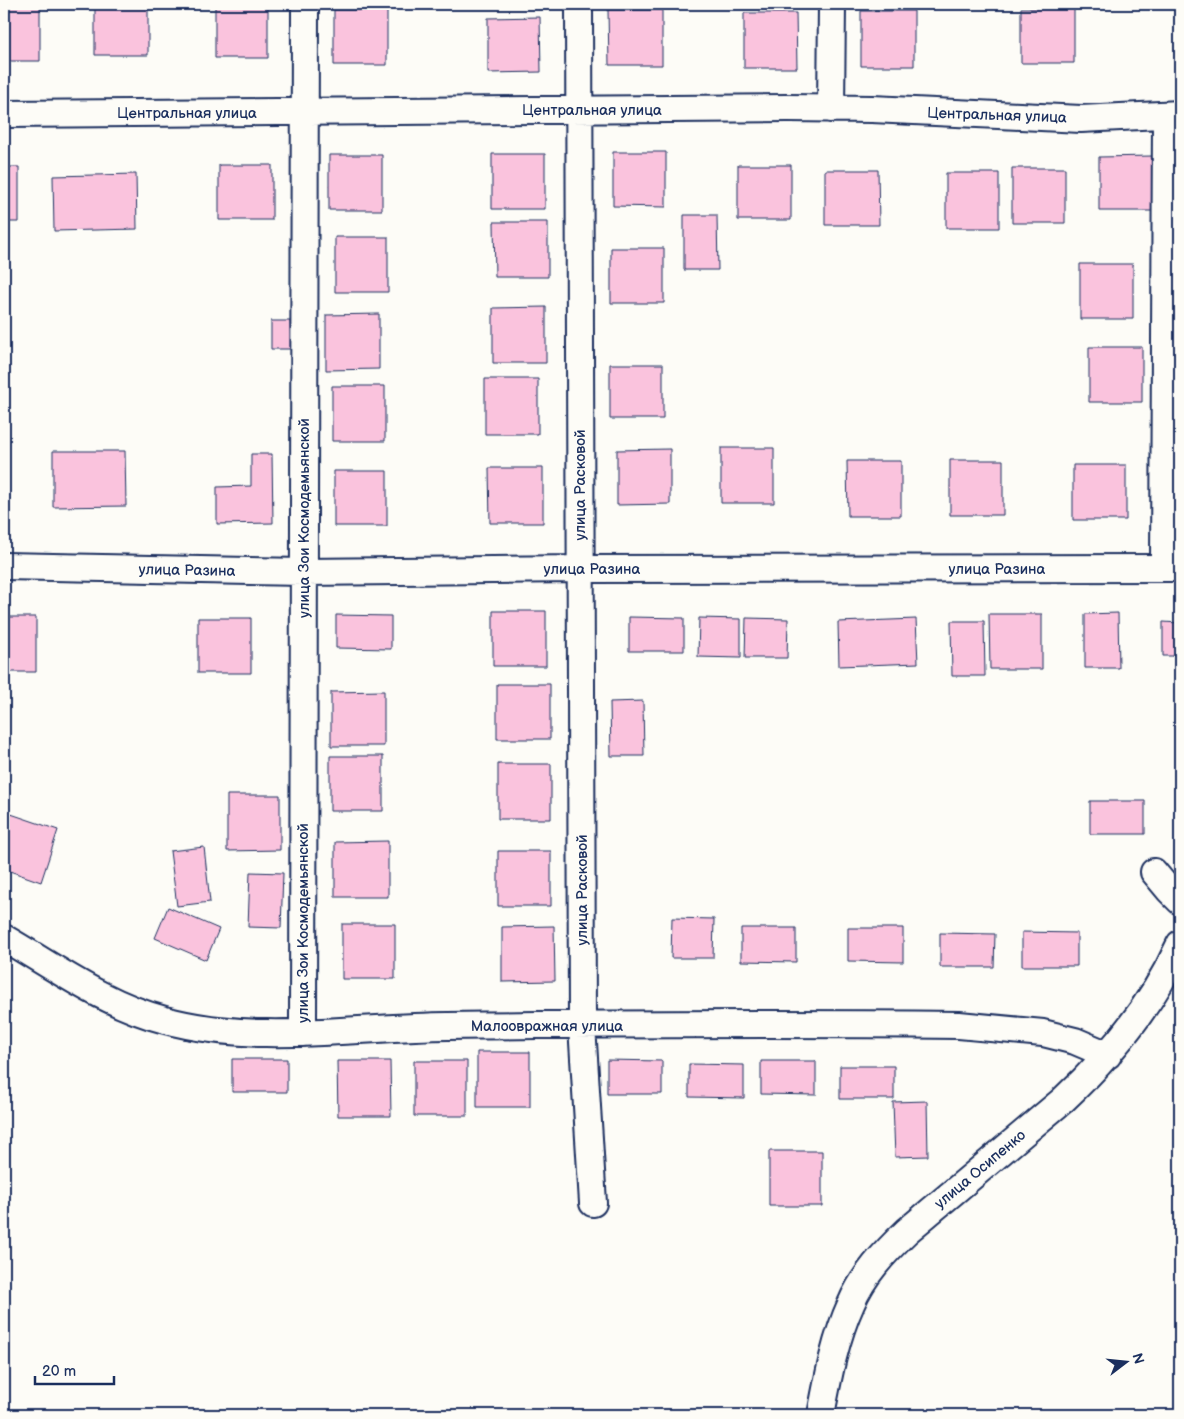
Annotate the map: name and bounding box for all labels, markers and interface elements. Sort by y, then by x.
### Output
street label: Центральная улица [522,101,662,120]
street label: Центральная улица [117,104,257,123]
street label: Центральная улица [927,104,1067,127]
street label: улица Зои Космодемьянской [295,418,314,618]
street label: улица Расковой [571,429,590,541]
street label: улица Разина [138,560,236,581]
street label: улица Разина [544,560,641,579]
street label: улица Разина [949,560,1046,579]
street label: улица Зои Космодемьянской [294,823,313,1023]
street label: улица Расковой [573,834,592,946]
street label: Малоовражная улица [471,1017,623,1036]
street label: улица Осипенко [931,1126,1030,1213]
north arrow [1102,1336,1152,1386]
text: N [1128,1351,1148,1366]
scale bar [35,1354,114,1386]
text: 20 m [42,1362,76,1381]

